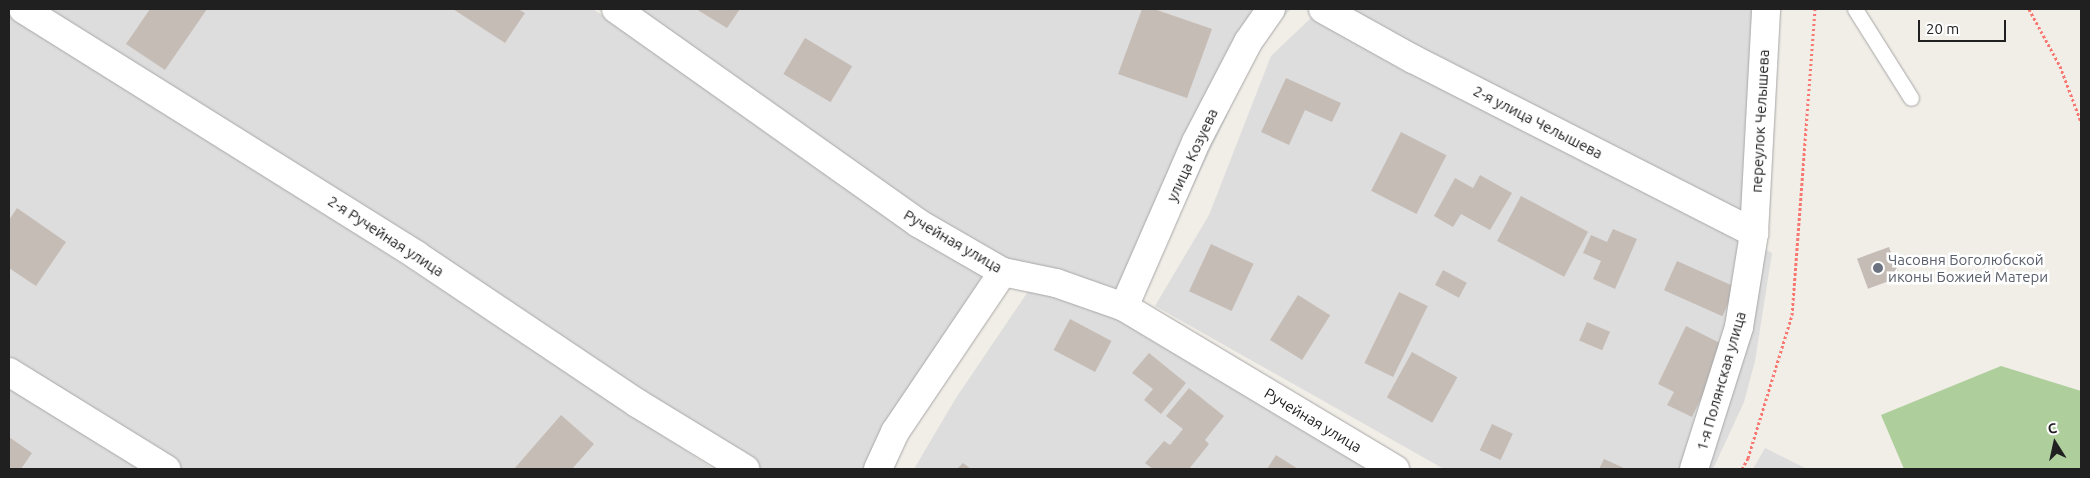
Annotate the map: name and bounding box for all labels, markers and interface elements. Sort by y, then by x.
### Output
scale bar [1920,10,2008,42]
text: 20 m [1926,20,1959,37]
street label: переулок Челышева [1747,49,1773,193]
street label: 2-я улица Челышева [1470,82,1606,162]
street label: улица Козуева [1163,106,1221,204]
street label: 2-я Ручейная улица [325,192,447,280]
street label: Ручейная улица [901,206,1005,276]
place label: Часовня Боголюбской иконы Божией Матери [1888,250,2048,285]
marker: Часовня Боголюбской иконы Божией Матери [1872,262,1884,274]
street label: 1-я Полянская улица [1693,309,1749,453]
street label: Ручейная улица [1261,384,1365,456]
north arrow [2030,418,2080,468]
text: С [2047,420,2058,437]

